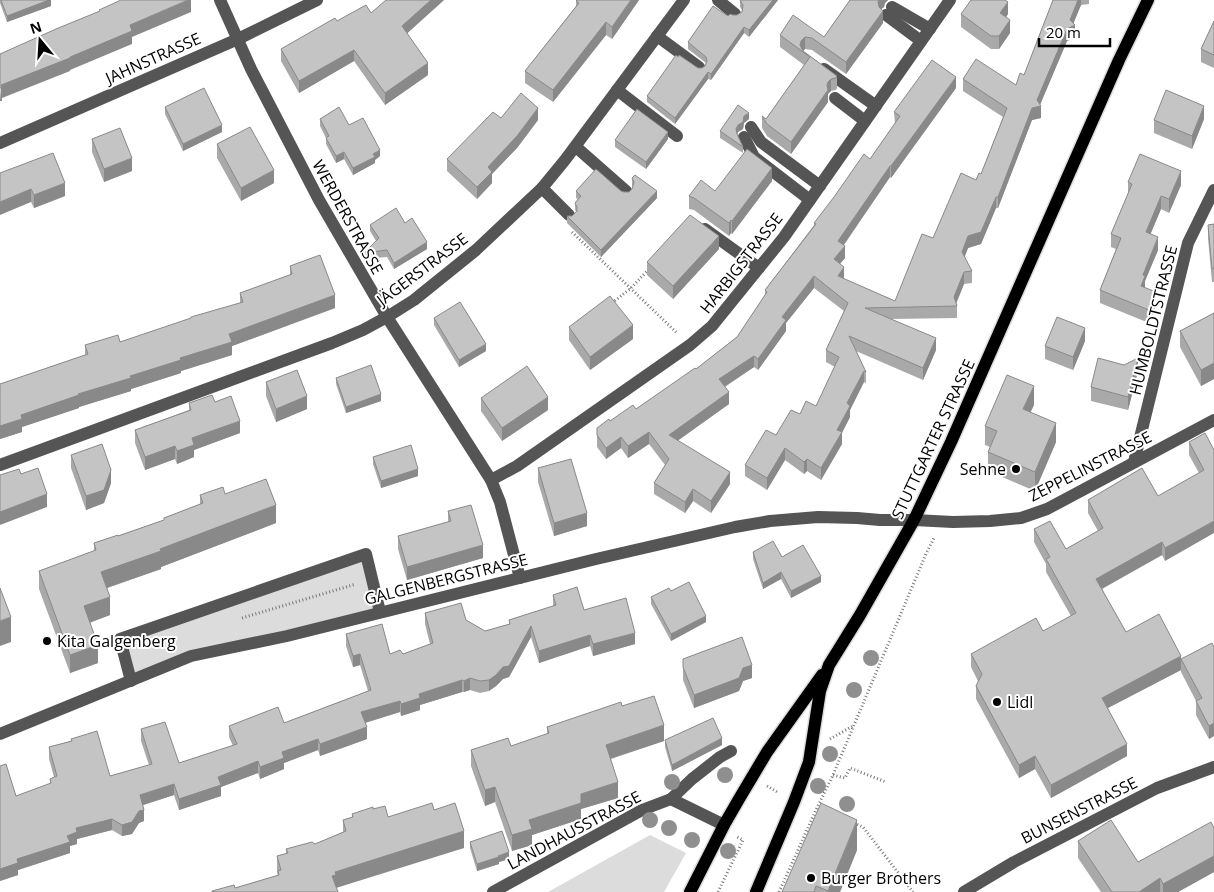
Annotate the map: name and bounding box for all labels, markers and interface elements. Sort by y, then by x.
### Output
north arrow [15,15,65,65]
scale bar [1039,15,1110,47]
text: N [27,16,44,38]
text: 20 m [1046,22,1081,42]
street label: JAHNSTRASSE [100,27,204,90]
street label: WERDERSTRASSE [307,156,389,278]
street label: HARBIGSTRASSE [695,208,787,318]
street label: JÄGERSTRASSE [370,227,472,312]
street label: HUMBOLDTSTRASSE [1124,243,1182,397]
street label: STUTTGARTER STRASSE [886,355,980,523]
street label: ZEPPELINSTRASSE [1025,426,1155,506]
place label: Sehne [960,458,1006,480]
marker: Sehne [1010,463,1022,475]
street label: GALGENBERGSTRASSE [362,548,530,610]
place label: Kita Galgenberg [57,630,176,652]
marker: Kita Galgenberg [41,635,53,647]
place label: Lidl [1007,691,1033,713]
marker: Lidl [991,696,1003,708]
street label: BUNSENSTRASSE [1017,771,1141,849]
street label: LANDHAUSSTRASSE [503,785,645,875]
place label: Burger Brothers [821,867,941,889]
marker: Burger Brothers [805,872,817,884]

